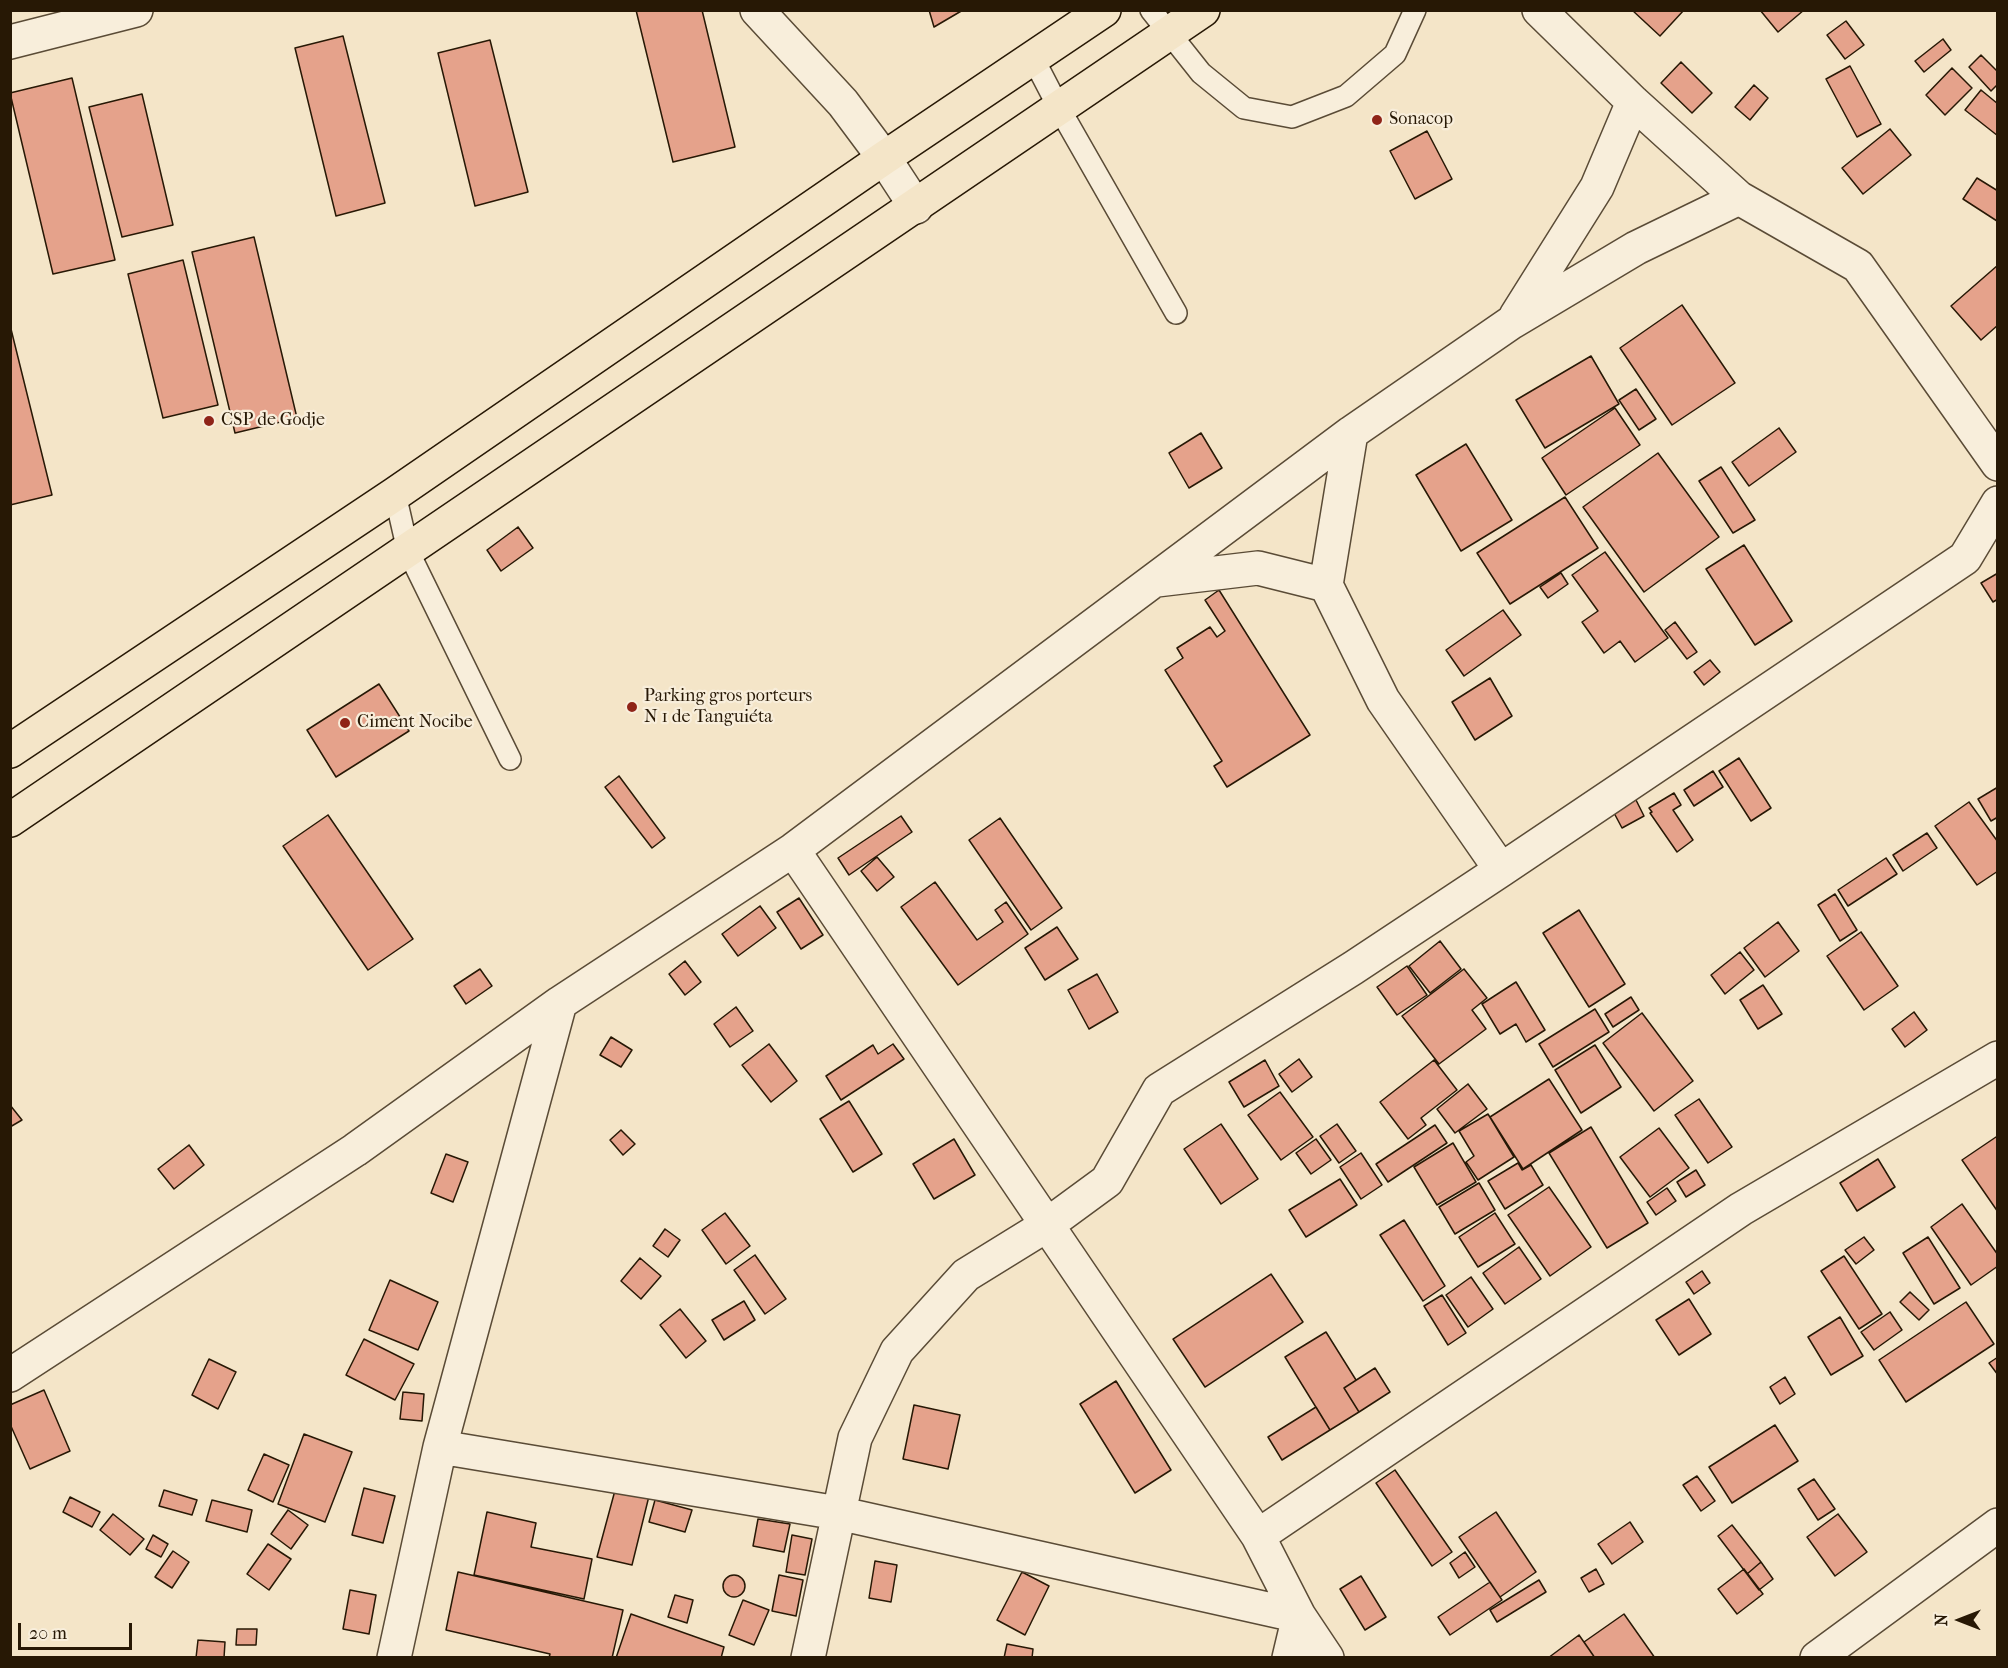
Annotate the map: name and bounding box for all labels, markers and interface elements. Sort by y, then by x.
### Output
place label: Sonacop [1389,109,1453,131]
marker: Sonacop [1370,113,1384,127]
place label: CSP de Godje [221,410,325,432]
marker: CSP de Godje [202,414,216,428]
place label: Parking gros porteurs N 1 de Tanguiéta [644,686,812,728]
marker: Parking gros porteurs N 1 de Tanguiéta [625,700,639,714]
place label: Ciment Nocibe [357,712,473,734]
marker: Ciment Nocibe [338,716,352,730]
north arrow [1930,1590,1990,1650]
scale bar [21,1611,135,1649]
text: N [1932,1614,1951,1626]
text: 20 m [29,1623,67,1644]

